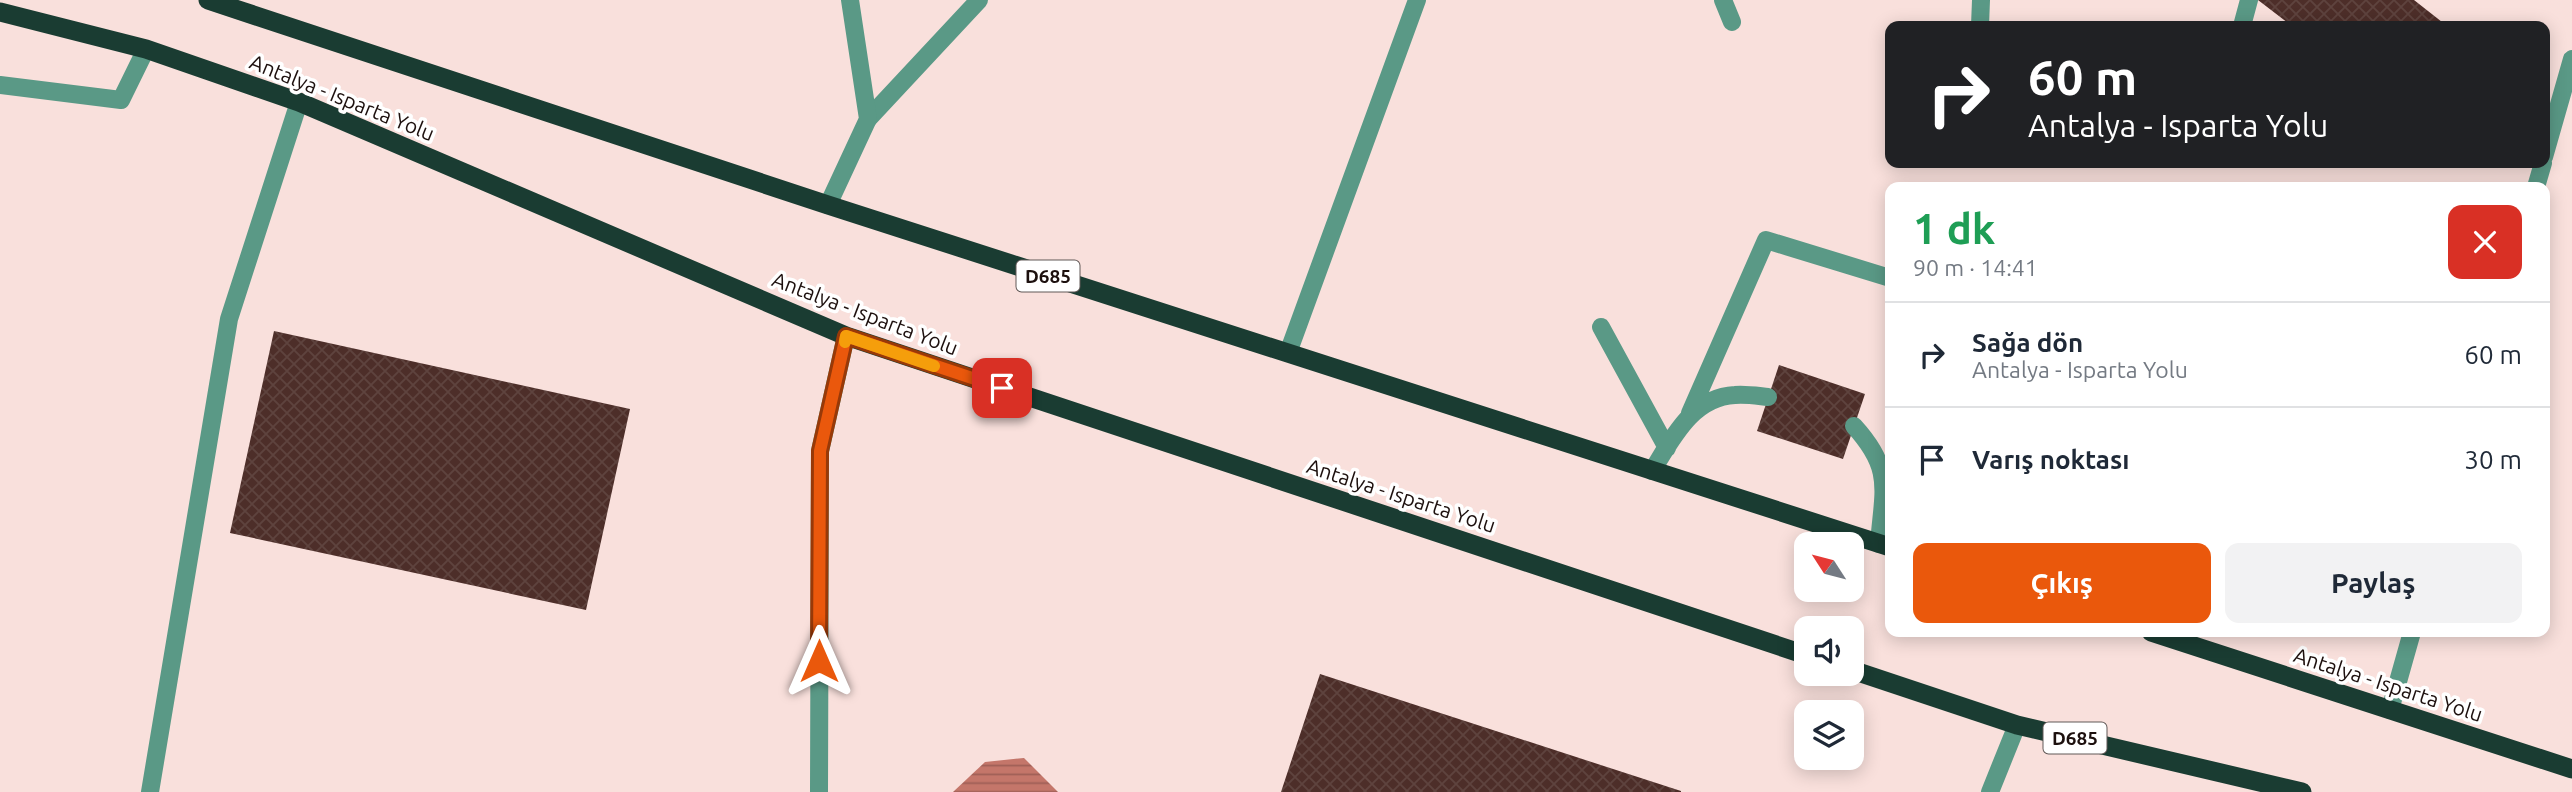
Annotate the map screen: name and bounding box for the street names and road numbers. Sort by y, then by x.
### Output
street label: Antalya - Isparta Yolu [247,49,438,145]
road number: D685 [1016,260,1080,292]
street label: Antalya - Isparta Yolu [769,267,962,360]
street label: Antalya - Isparta Yolu [1304,453,1499,537]
street label: Antalya - Isparta Yolu [2291,642,2486,726]
road number: D685 [2044,722,2106,754]

